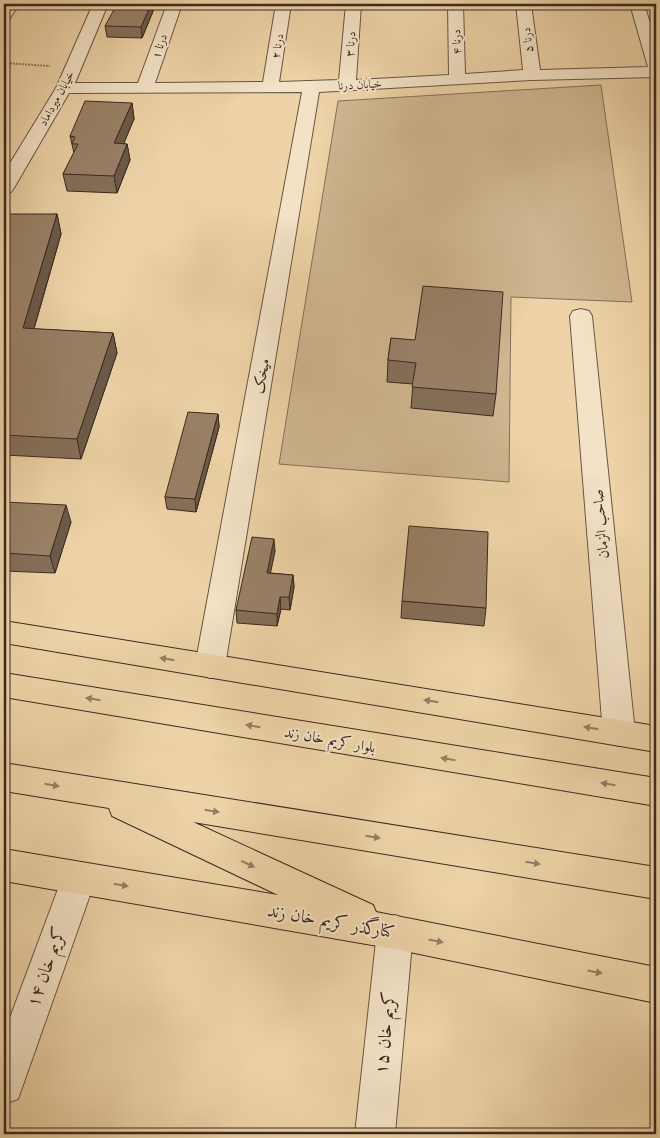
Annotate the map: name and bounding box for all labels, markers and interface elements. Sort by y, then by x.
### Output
street label: درنا ۵ [518,26,536,54]
street label: درنا ۴ [448,29,464,55]
street label: درنا ۳ [342,31,358,57]
street label: درنا ۱ [148,32,170,60]
street label: درنا ۲ [268,32,286,60]
street label: خیابان میرداماد [35,68,77,128]
street label: خیابان درنا [338,75,382,93]
street label: میخک [249,357,273,395]
street label: صاحب الزمان [587,488,613,560]
one-way arrow [158,654,174,662]
one-way arrow [84,695,100,703]
one-way arrow [422,697,438,705]
one-way arrow [244,721,260,729]
street label: بلوار کریم خان زند [282,722,377,760]
one-way arrow [583,723,599,731]
one-way arrow [439,754,455,762]
one-way arrow [600,780,616,788]
one-way arrow [44,781,60,789]
one-way arrow [204,808,220,816]
one-way arrow [365,834,381,842]
one-way arrow [525,860,541,868]
one-way arrow [241,861,255,869]
one-way arrow [113,881,129,889]
street label: کنارگذر کریم خان زند [265,897,397,948]
street label: کریم خان ۱۴ [21,924,75,1012]
one-way arrow [428,937,444,945]
one-way arrow [588,969,604,977]
street label: کریم خان ۱۵ [370,990,405,1076]

